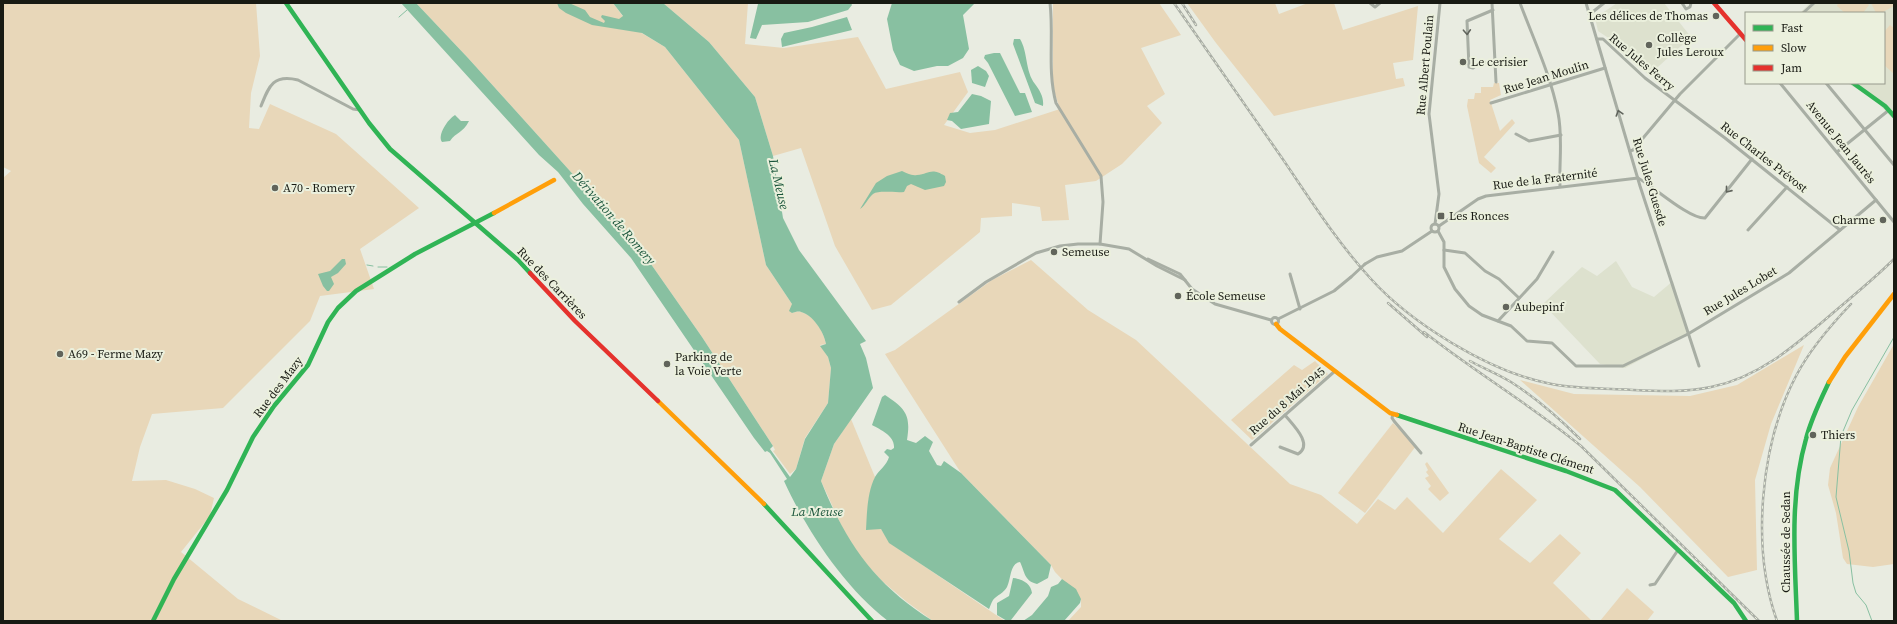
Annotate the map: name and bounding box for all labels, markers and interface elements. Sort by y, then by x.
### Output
place label: Les délices de Thomas [1588,8,1708,24]
marker: Les délices de Thomas [1711,11,1721,21]
legend [1745,12,1885,84]
street label: Rue Albert Poulain [1413,14,1437,116]
text: Fast [1781,20,1803,36]
one-way arrow [1463,29,1472,35]
street label: Rue Jules Ferry [1606,30,1679,95]
place label: Collège Jules Leroux [1656,30,1725,60]
marker: Collège Jules Leroux [1644,40,1654,50]
text: Slow [1781,40,1807,56]
place label: Le cerisier [1471,54,1528,70]
street label: Rue Jean Moulin [1501,56,1591,98]
marker: Le cerisier [1458,57,1468,67]
text: Jam [1780,60,1802,76]
street label: Avenue Jean Jaurès [1803,97,1879,187]
one-way arrow [1615,110,1624,117]
street label: Rue Charles Prévost [1717,118,1811,196]
street label: Rue Jules Guesde [1629,136,1671,228]
water label: La Meuse [765,156,793,212]
street label: Rue de la Fraternité [1492,165,1598,193]
water label: Dérivation de Romery [568,167,660,269]
place label: A70 - Romery [283,180,356,196]
marker: A70 - Romery [270,183,280,193]
one-way arrow [1725,185,1732,192]
place label: Les Ronces [1449,208,1509,224]
marker: Les Ronces [1436,211,1446,221]
place label: Charme [1832,212,1875,228]
marker: Charme [1878,215,1888,225]
street label: Rue des Carrières [514,244,590,322]
place label: Semeuse [1062,244,1110,260]
marker: Semeuse [1049,247,1059,257]
street label: Rue Jules Lobet [1700,263,1780,319]
place label: École Semeuse [1186,288,1266,304]
marker: École Semeuse [1173,291,1183,301]
place label: Aubepinf [1514,299,1565,315]
marker: Aubepinf [1501,302,1511,312]
place label: A69 - Ferme Mazy [68,346,164,362]
marker: A69 - Ferme Mazy [55,349,65,359]
place label: Parking de la Voie Verte [675,349,742,379]
street label: Rue des Mazy [250,352,307,421]
marker: Parking de la Voie Verte [662,359,672,369]
street label: Rue du 8 Mai 1945 [1246,364,1328,438]
street label: Rue Jean-Baptiste Clément [1456,418,1596,478]
place label: Thiers [1821,427,1855,443]
marker: Thiers [1808,430,1818,440]
street label: Chaussée de Sedan [1778,491,1794,593]
water label: La Meuse [790,503,843,520]

